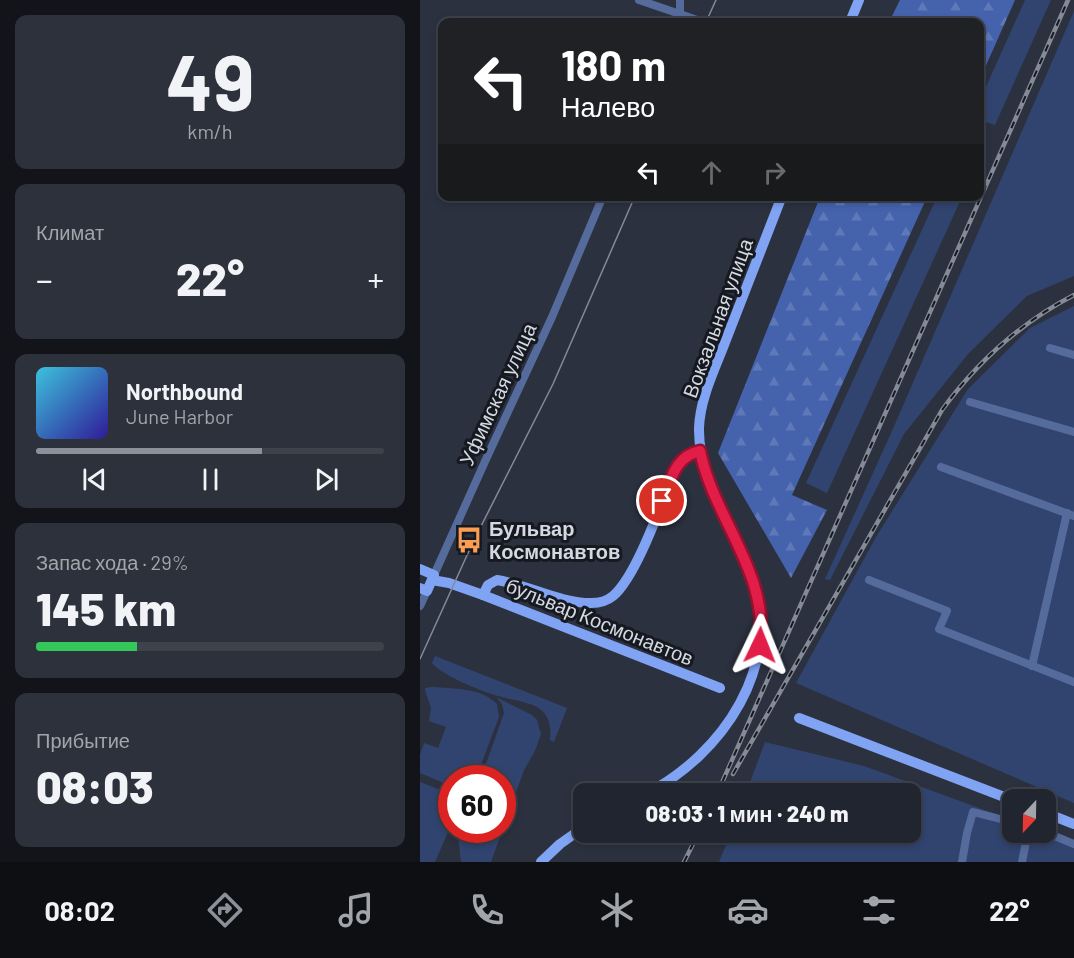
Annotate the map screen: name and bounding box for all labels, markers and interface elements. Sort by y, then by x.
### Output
text: 49 [166,33,254,127]
text: 180 m [561,39,666,89]
icon: left [462,42,540,120]
text: Налево [561,90,655,122]
text: km/h [187,119,233,143]
icon: left [632,156,665,189]
icon: ahead [695,156,728,189]
icon: right [758,156,791,189]
text: Климат [36,220,104,244]
street label: Вокзальная улица [677,234,757,401]
text: 22° [176,251,244,305]
text: − [36,259,53,299]
text: + [367,259,384,299]
street label: Уфимская улица [454,318,541,469]
text: Northbound [126,378,243,404]
text: June Harbor [126,404,233,428]
icon: previous [78,463,111,496]
icon: pause [194,463,227,496]
icon: next [310,463,343,496]
pin [636,475,687,526]
icon: arrive [645,484,678,517]
place label: Бульвар Космонавтов [489,516,620,563]
bus stop icon: Бульвар Космонавтов [454,525,484,555]
text: Запас хода · 29% [36,550,189,574]
street label: бульвар Космонавтов [503,572,697,670]
text: 145 km [36,581,176,635]
position arrow [728,613,792,677]
text: Прибытие [36,728,130,752]
text: 08:03 [36,759,154,813]
speed limit sign: 60 [438,765,516,843]
north arrow [1002,789,1056,843]
map controls [1002,789,1056,843]
text: 08:03 · 1 мин · 240 m [646,800,848,826]
icon: directions [204,889,246,931]
icon: music [335,889,377,931]
icon: phone [466,889,508,931]
icon: climate [596,889,638,931]
icon: car [727,889,769,931]
icon: filters [858,889,900,931]
text: 08:02 [44,894,115,926]
text: 22° [989,894,1030,926]

